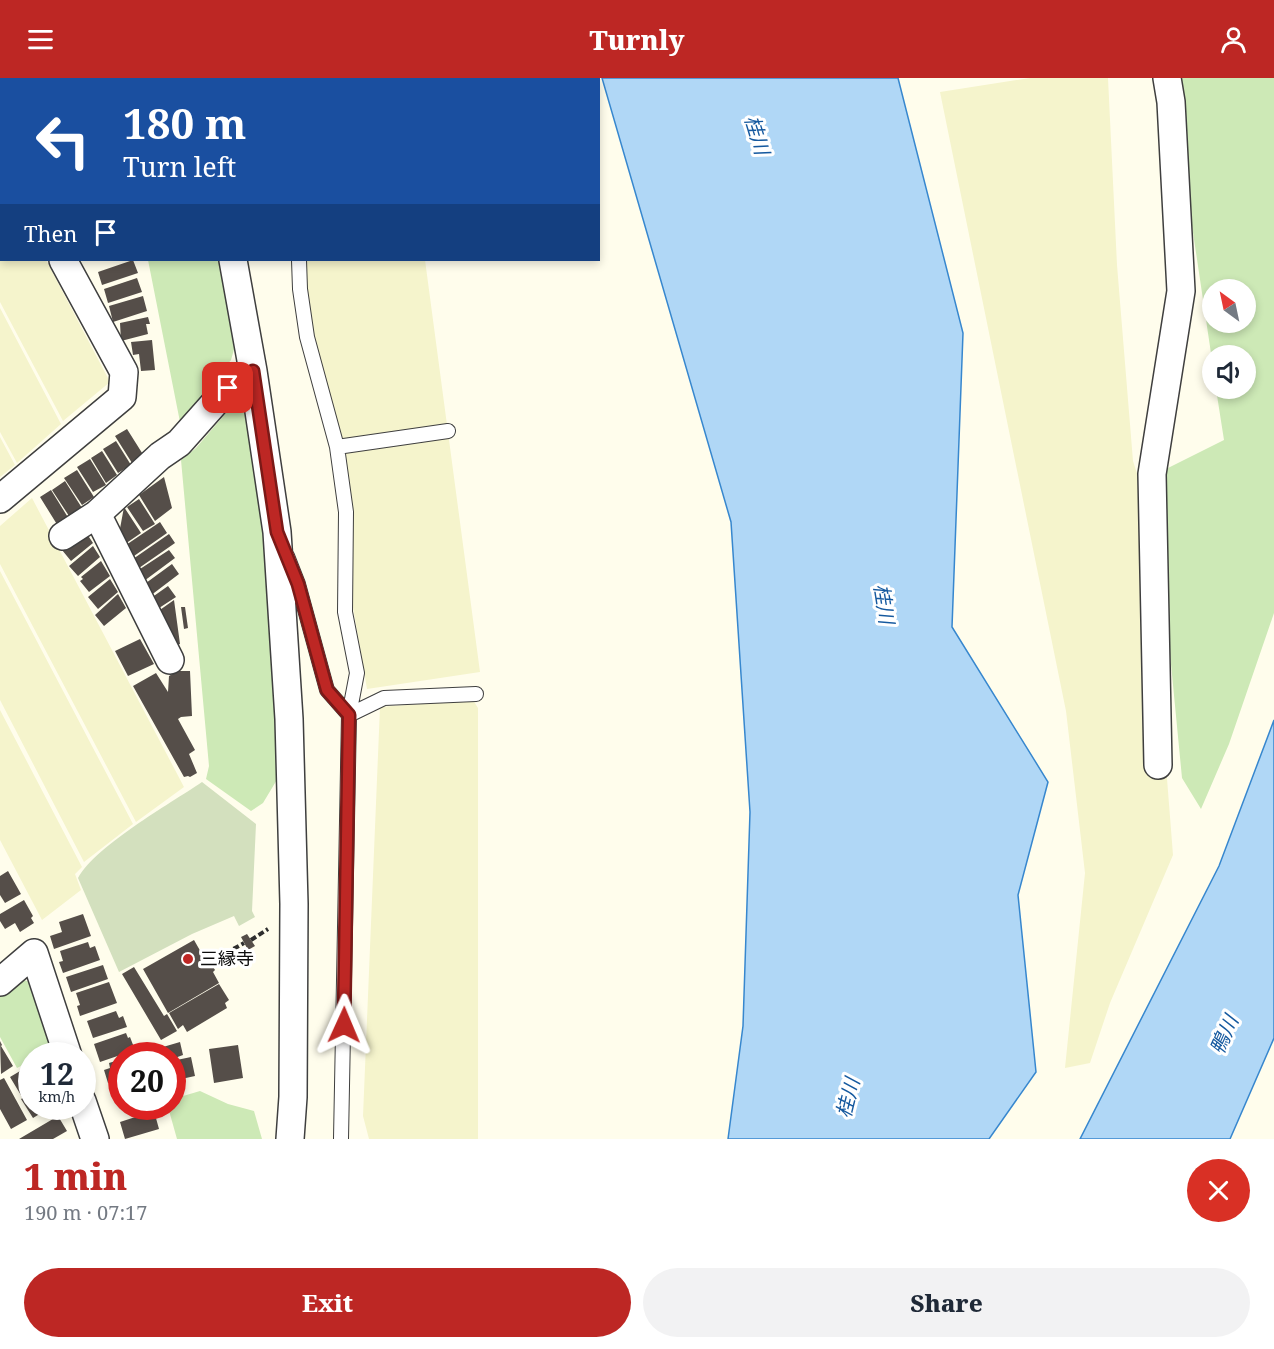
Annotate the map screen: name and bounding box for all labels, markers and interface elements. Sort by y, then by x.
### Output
text: Turnly [589,21,685,58]
icon: menu [24,23,57,56]
icon: person [1217,23,1250,56]
text: 180 m [123,94,247,151]
icon: left [24,102,102,180]
water label: 桂川 [739,112,777,160]
text: Turn left [123,148,236,185]
icon: arrive [89,216,122,249]
text: Then [24,218,77,248]
north arrow [1202,279,1256,333]
map controls [1202,279,1256,399]
button: sound [1202,345,1256,399]
pin [202,362,253,413]
icon: arrive [211,371,244,404]
water label: 桂川 [868,582,901,628]
place label: 三縁寺 [200,946,254,970]
marker: 三縁寺 [181,952,195,966]
position arrow [312,993,376,1057]
water label: 鴨川 [1203,1009,1245,1059]
speed limit sign: 20 [108,1042,186,1120]
text: 12 [40,1053,74,1094]
water label: 桂川 [830,1073,866,1121]
text: km/h [39,1086,75,1106]
text: 1 min [24,1152,127,1201]
button: close [1187,1159,1250,1222]
text: 190 m · 07:17 [24,1199,147,1226]
button: Exit [24,1268,631,1337]
button: Share [643,1268,1250,1337]

